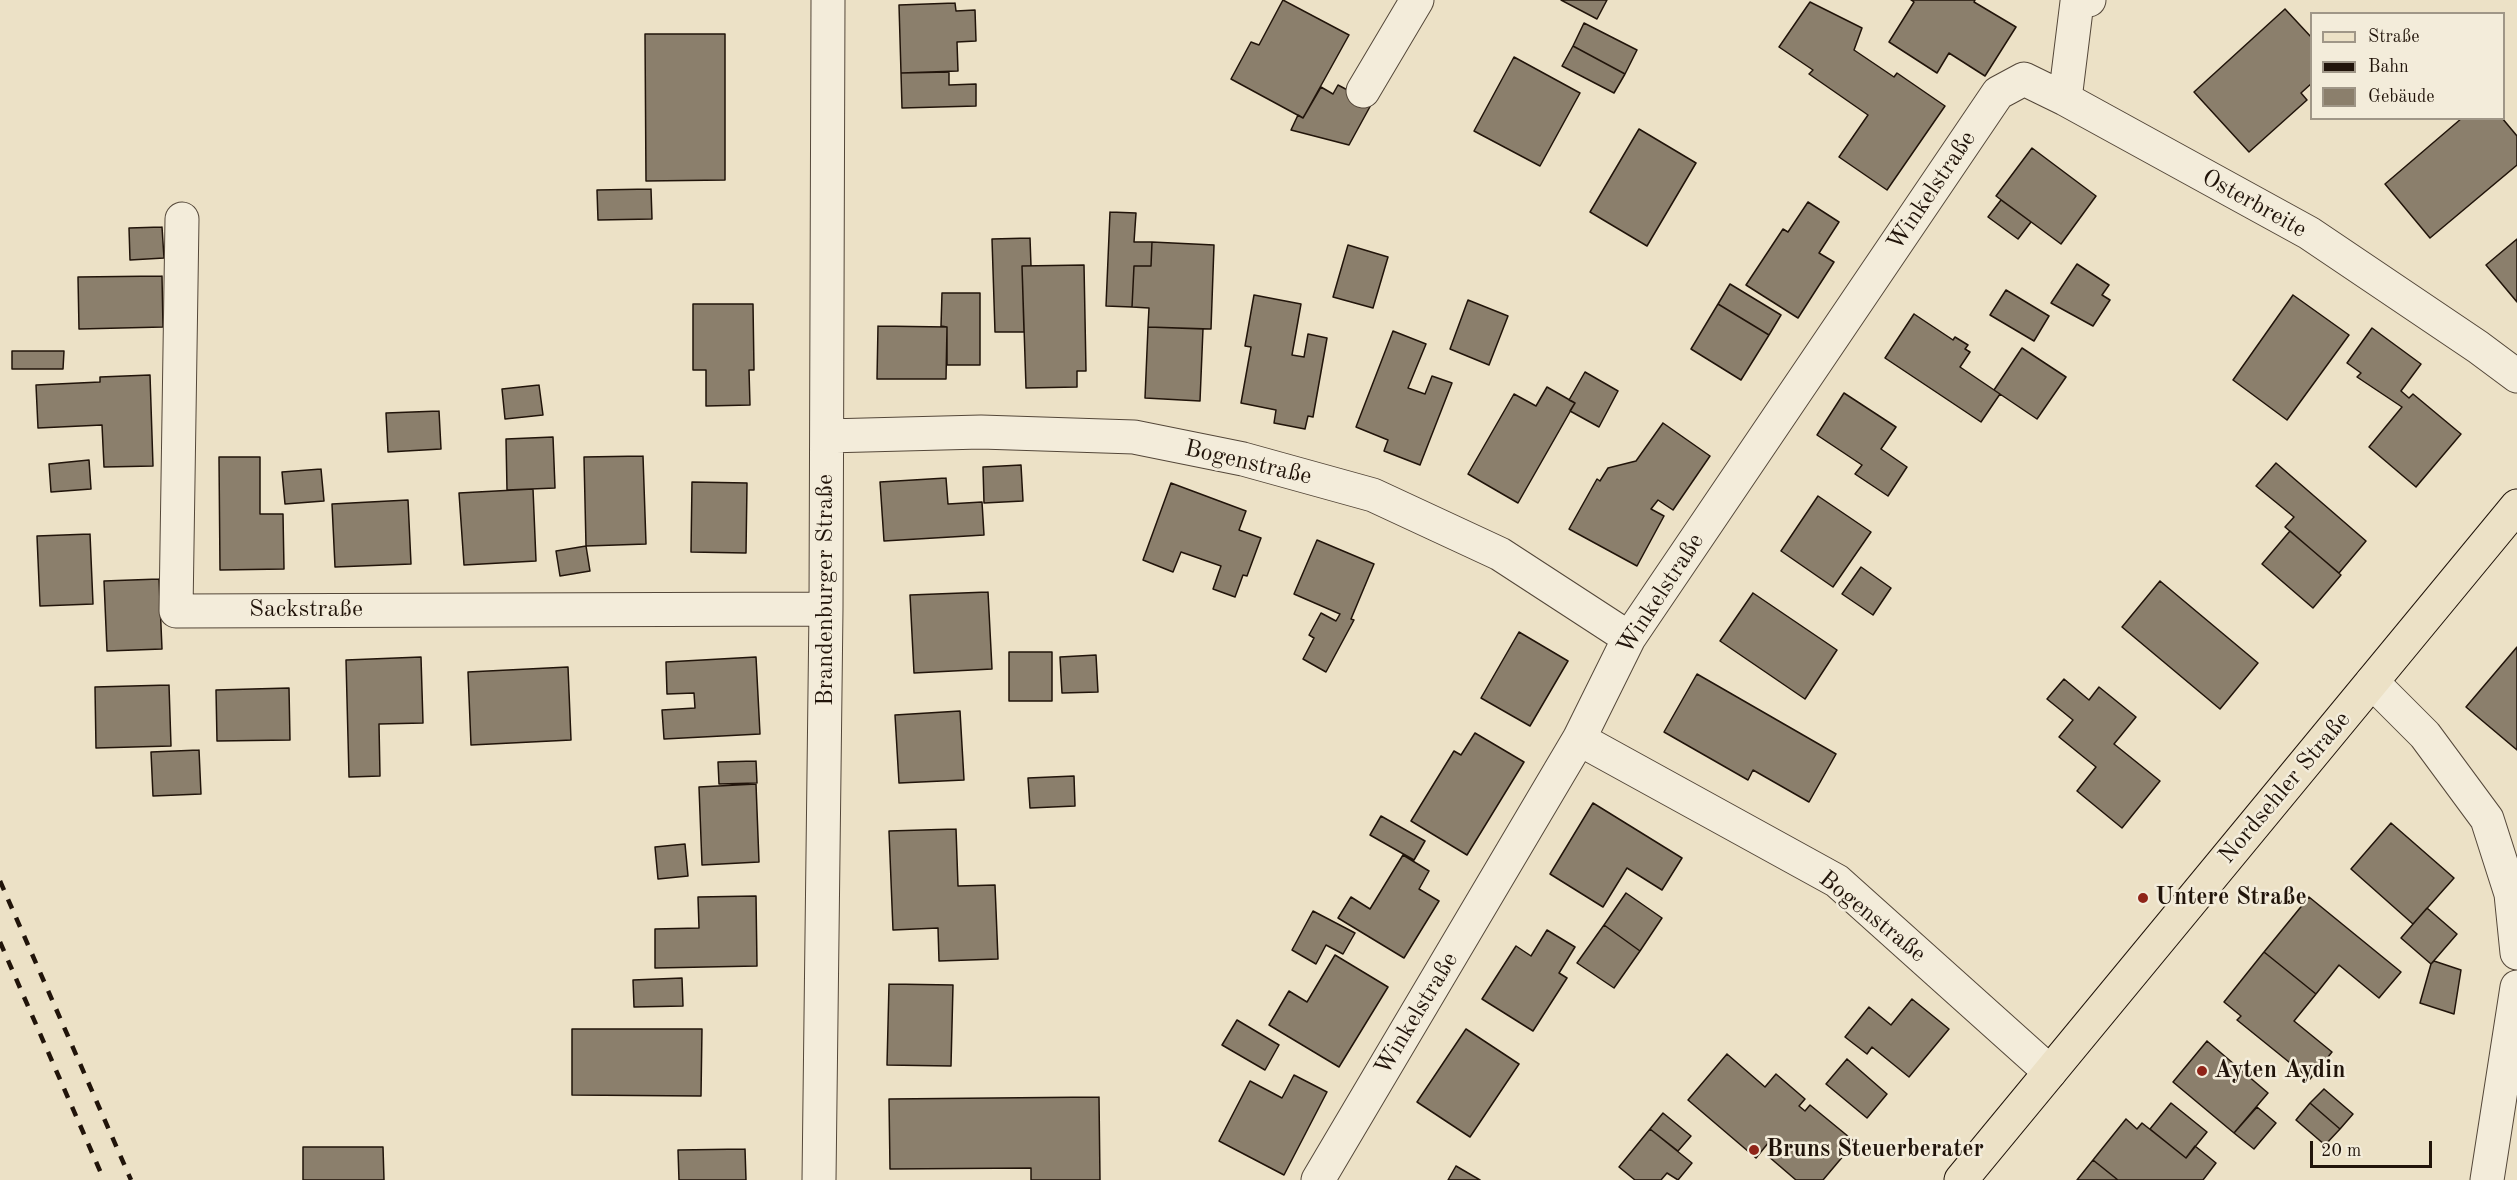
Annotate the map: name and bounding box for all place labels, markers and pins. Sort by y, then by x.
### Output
place label: Untere Straße [2155,884,2307,912]
marker: Untere Straße [2136,891,2150,905]
place label: Ayten Aydin [2214,1057,2346,1085]
marker: Ayten Aydin [2195,1064,2209,1078]
place label: Bruns Steuerberater [1766,1136,1984,1164]
marker: Bruns Steuerberater [1747,1143,1761,1157]

